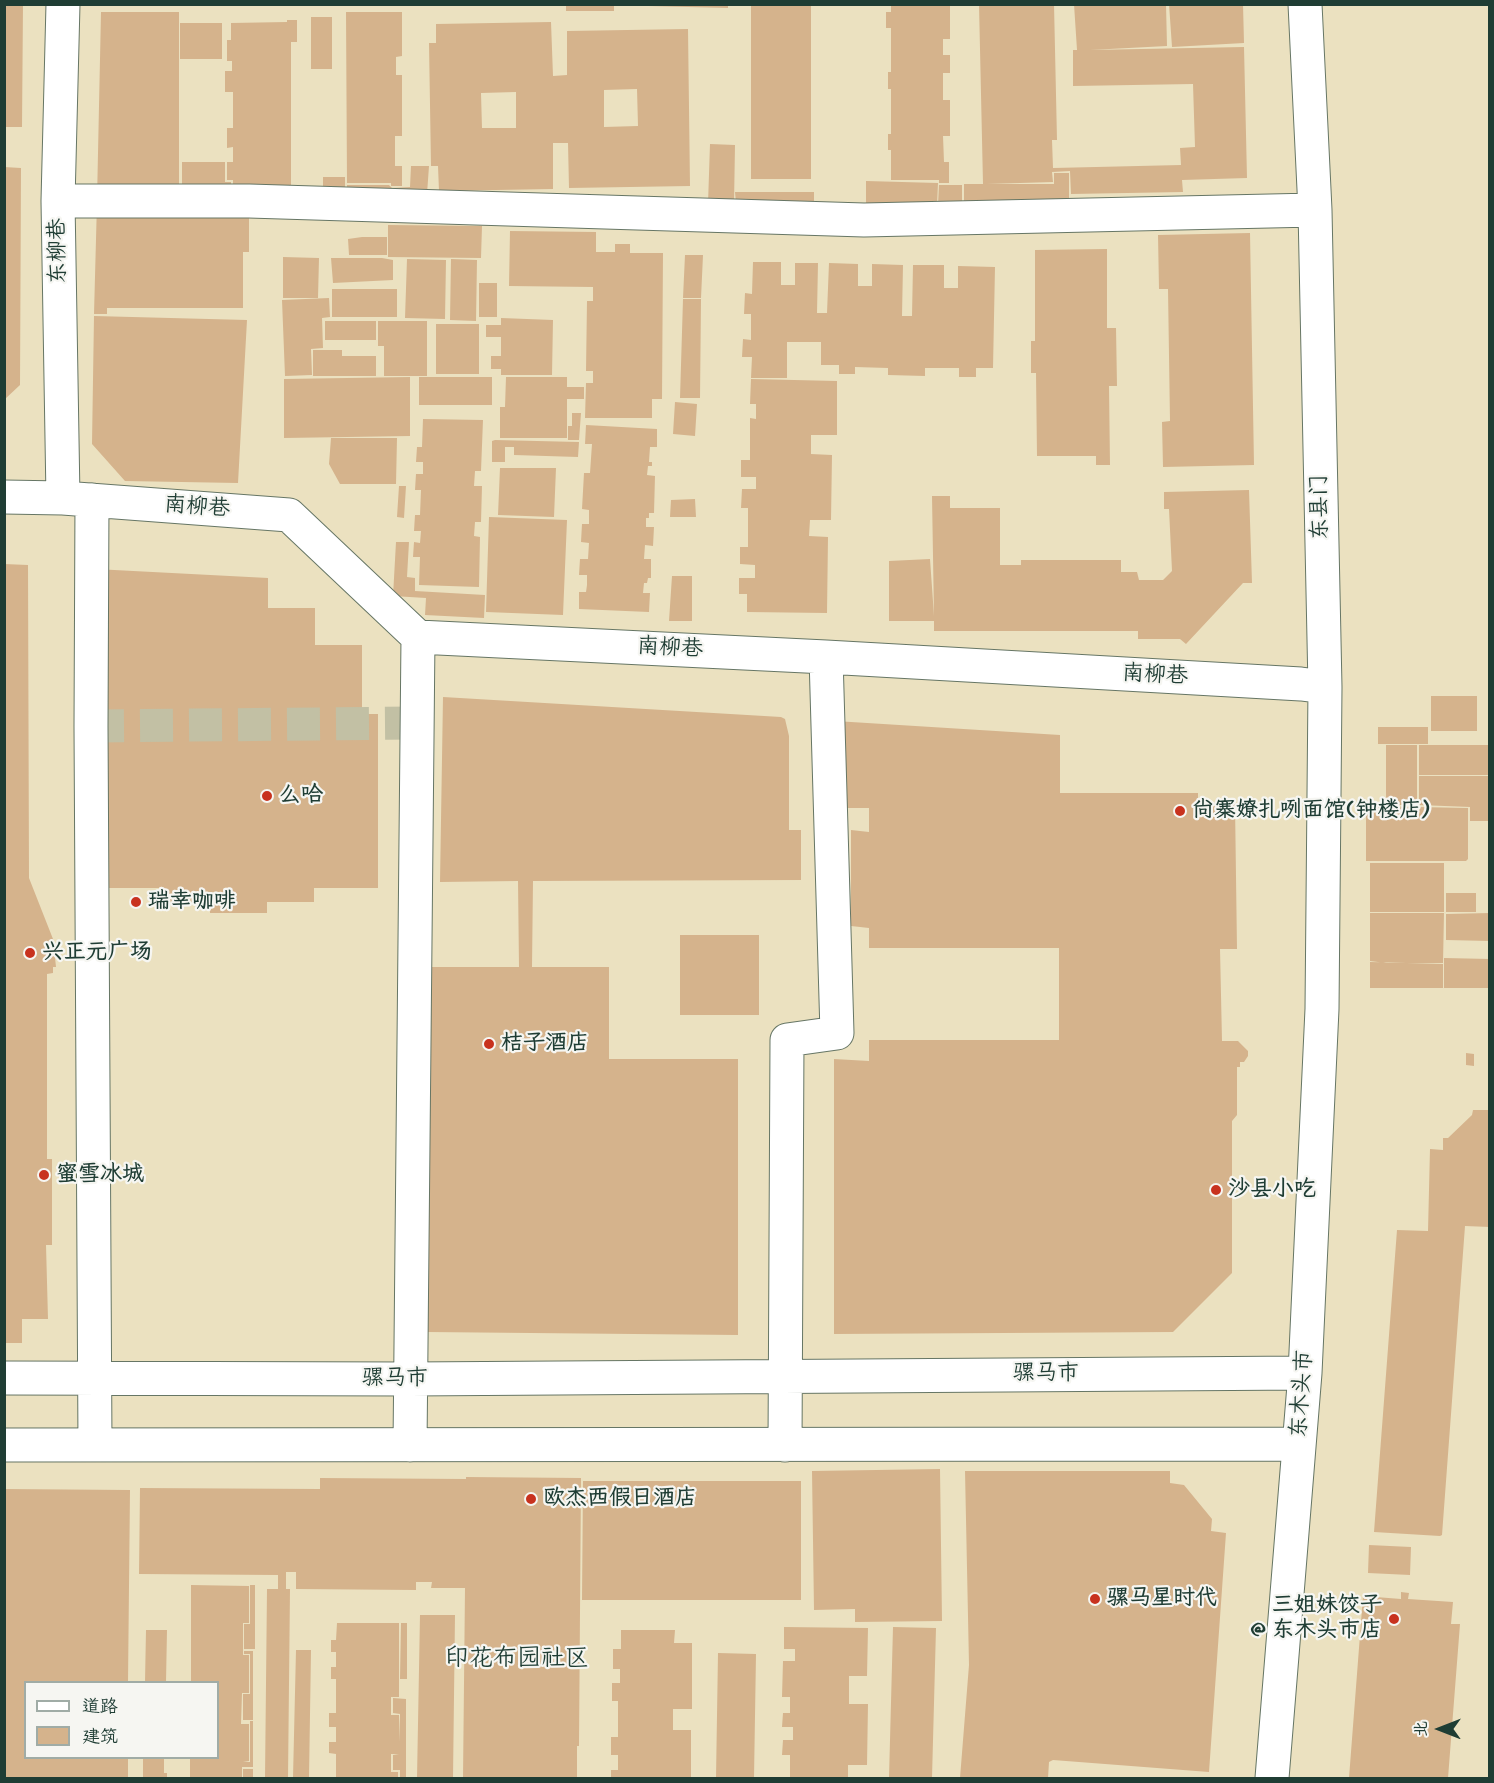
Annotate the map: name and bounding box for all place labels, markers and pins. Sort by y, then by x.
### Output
place label: 么哈 [279,783,323,809]
marker: 么哈 [260,789,274,803]
place label: 尚寨嫽扎咧面馆(钟楼店) [1192,798,1429,824]
marker: 尚寨嫽扎咧面馆(钟楼店) [1173,804,1187,818]
place label: 瑞幸咖啡 [148,889,236,915]
marker: 瑞幸咖啡 [129,895,143,909]
place label: 兴正元广场 [42,940,152,966]
marker: 兴正元广场 [23,946,37,960]
place label: 桔子酒店 [501,1031,589,1057]
marker: 桔子酒店 [482,1037,496,1051]
place label: 蜜雪冰城 [56,1162,144,1188]
marker: 蜜雪冰城 [37,1168,51,1182]
place label: 沙县小吃 [1228,1177,1316,1203]
marker: 沙县小吃 [1209,1183,1223,1197]
place label: 欧杰西假日酒店 [543,1486,697,1512]
marker: 欧杰西假日酒店 [524,1492,538,1506]
place label: 骡马星时代 [1107,1586,1217,1612]
marker: 骡马星时代 [1088,1592,1102,1606]
place label: 三姐妹饺子 @ 东木头市店 [1250,1593,1382,1645]
marker: 三姐妹饺子 @ 东木头市店 [1387,1612,1401,1626]

